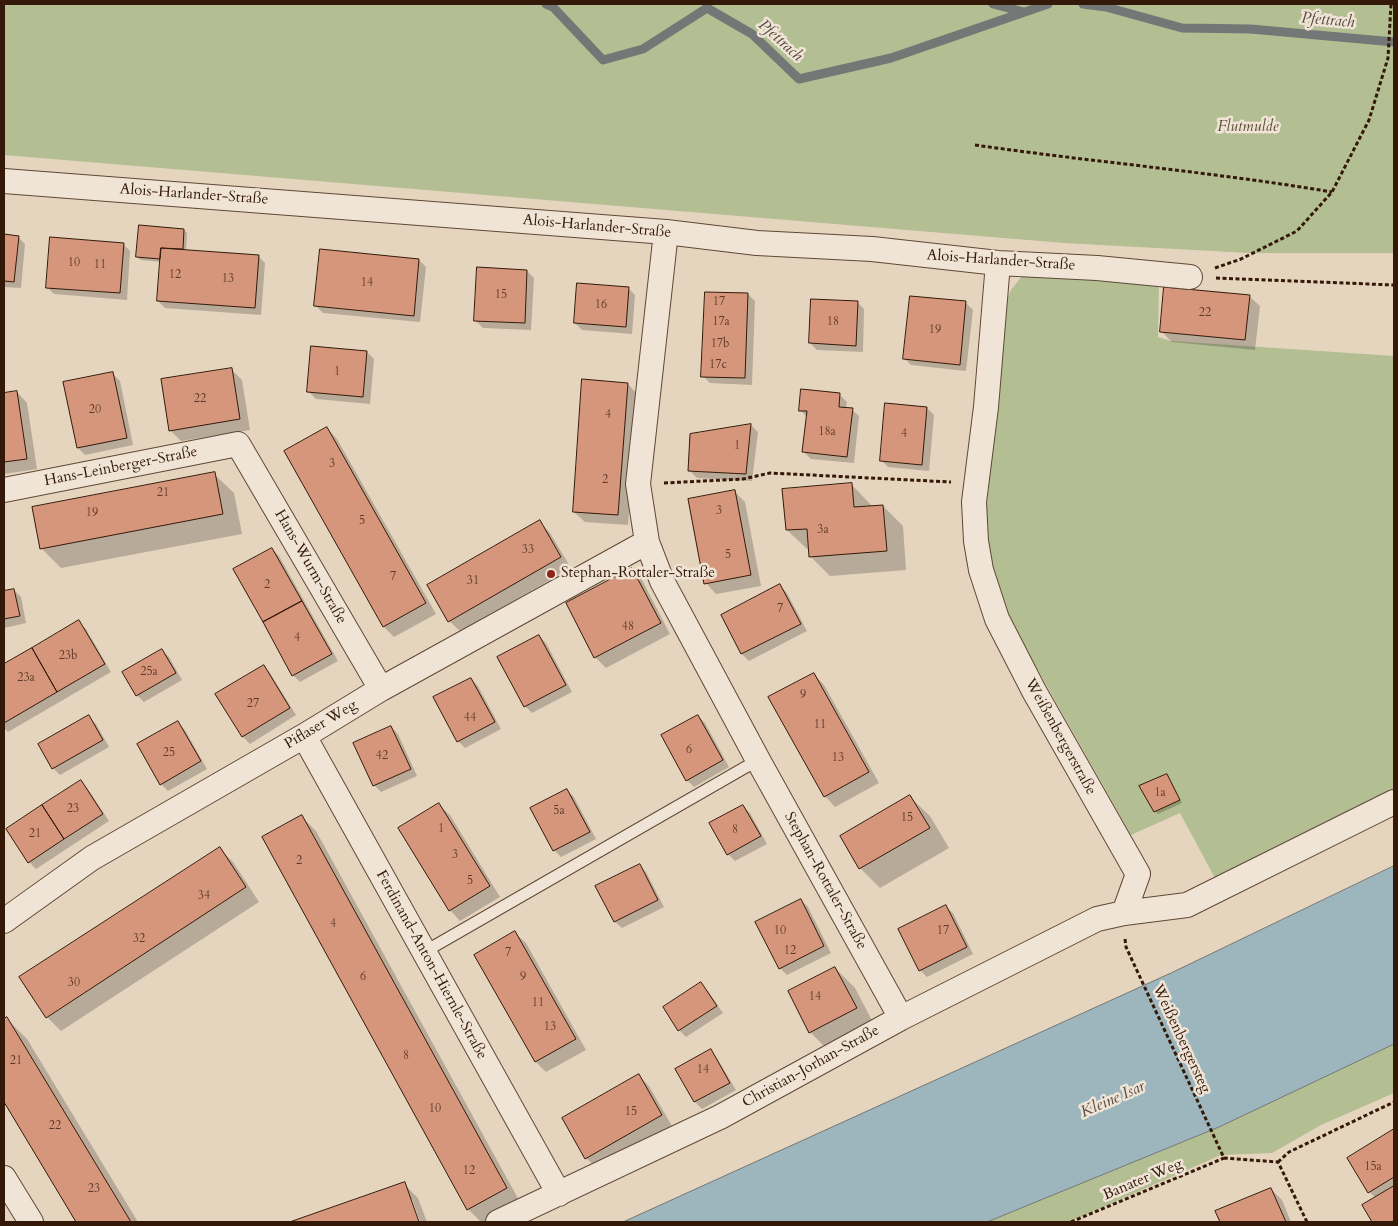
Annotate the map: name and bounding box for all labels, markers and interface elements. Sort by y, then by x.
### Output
water label: Pfettrach [1301,9,1355,33]
water label: Pfettrach [754,16,806,66]
park label: Flutmulde [1218,119,1278,137]
street label: Alois-Harlander-Straße [119,181,269,209]
street label: Alois-Harlander-Straße [522,212,672,242]
street label: Alois-Harlander-Straße [926,247,1076,275]
house number: 10 [68,256,80,270]
house number: 11 [94,258,106,272]
house number: 12 [169,268,181,282]
house number: 13 [222,272,234,286]
house number: 14 [361,276,373,290]
house number: 15 [495,288,507,302]
house number: 17 [713,295,725,309]
house number: 16 [595,298,607,312]
house number: 22 [1199,306,1211,320]
house number: 17a [712,315,730,329]
house number: 18 [827,315,839,329]
house number: 19 [929,323,941,337]
house number: 17b [711,337,729,351]
house number: 17c [709,358,727,372]
house number: 1 [334,365,340,379]
house number: 22 [194,392,206,406]
house number: 20 [89,403,101,417]
house number: 4 [605,408,611,422]
house number: 18a [818,425,836,439]
house number: 4 [901,427,907,441]
house number: 1 [734,439,740,453]
street label: Hans-Leinberger-Straße [43,443,199,491]
house number: 3 [329,457,335,471]
house number: 2 [602,473,608,487]
house number: 21 [157,486,169,500]
house number: 3 [716,504,722,518]
house number: 19 [86,506,98,520]
street label: Hans-Wurm-Straße [270,507,350,627]
house number: 5 [359,514,365,528]
house number: 3a [817,523,829,537]
house number: 33 [522,543,534,557]
house number: 5 [725,548,731,562]
place label: Stephan-Rottaler-Straße [561,565,715,583]
marker: Stephan-Rottaler-Straße [545,568,557,580]
house number: 7 [390,570,396,584]
house number: 31 [467,574,479,588]
house number: 2 [264,578,270,592]
house number: 7 [777,602,783,616]
house number: 48 [622,620,634,634]
house number: 4 [294,631,300,645]
house number: 23b [59,649,77,663]
house number: 25a [140,665,158,679]
house number: 23a [17,671,35,685]
street label: Weißenbergerstraße [1021,676,1099,798]
house number: 9 [800,688,806,702]
street label: Piflaser Weg [282,696,360,754]
house number: 27 [247,697,259,711]
house number: 44 [464,711,476,725]
house number: 11 [814,718,826,732]
house number: 6 [686,743,692,757]
house number: 25 [163,746,175,760]
house number: 42 [376,749,388,763]
house number: 13 [832,751,844,765]
house number: 1a [1154,786,1166,800]
house number: 23 [67,802,79,816]
house number: 5a [553,804,565,818]
street label: Stephan-Rottaler-Straße [780,809,870,953]
house number: 15 [901,811,913,825]
house number: 1 [438,822,444,836]
house number: 8 [732,823,738,837]
house number: 21 [29,827,41,841]
house number: 3 [452,848,458,862]
house number: 2 [296,854,302,868]
street label: Ferdinand-Anton-Hiernle-Straße [371,867,491,1063]
house number: 5 [467,874,473,888]
house number: 34 [198,889,210,903]
house number: 4 [330,917,336,931]
house number: 10 [774,924,786,938]
house number: 17 [937,924,949,938]
house number: 32 [133,932,145,946]
house number: 12 [784,944,796,958]
house number: 7 [505,946,511,960]
house number: 6 [360,970,366,984]
house number: 9 [520,970,526,984]
house number: 30 [68,976,80,990]
street label: Weißenbergersteg [1148,982,1214,1096]
house number: 14 [809,990,821,1004]
house number: 11 [532,996,544,1010]
house number: 13 [544,1020,556,1034]
street label: Christian-Jorhan-Straße [739,1022,883,1112]
house number: 8 [403,1049,409,1063]
house number: 21 [10,1054,22,1068]
house number: 14 [697,1063,709,1077]
water label: Kleine Isar [1078,1077,1148,1123]
house number: 10 [429,1102,441,1116]
house number: 15 [625,1105,637,1119]
house number: 22 [49,1119,61,1133]
street label: Banater Weg [1101,1155,1185,1205]
house number: 15a [1364,1160,1382,1174]
house number: 12 [463,1164,475,1178]
house number: 23 [88,1182,100,1196]

